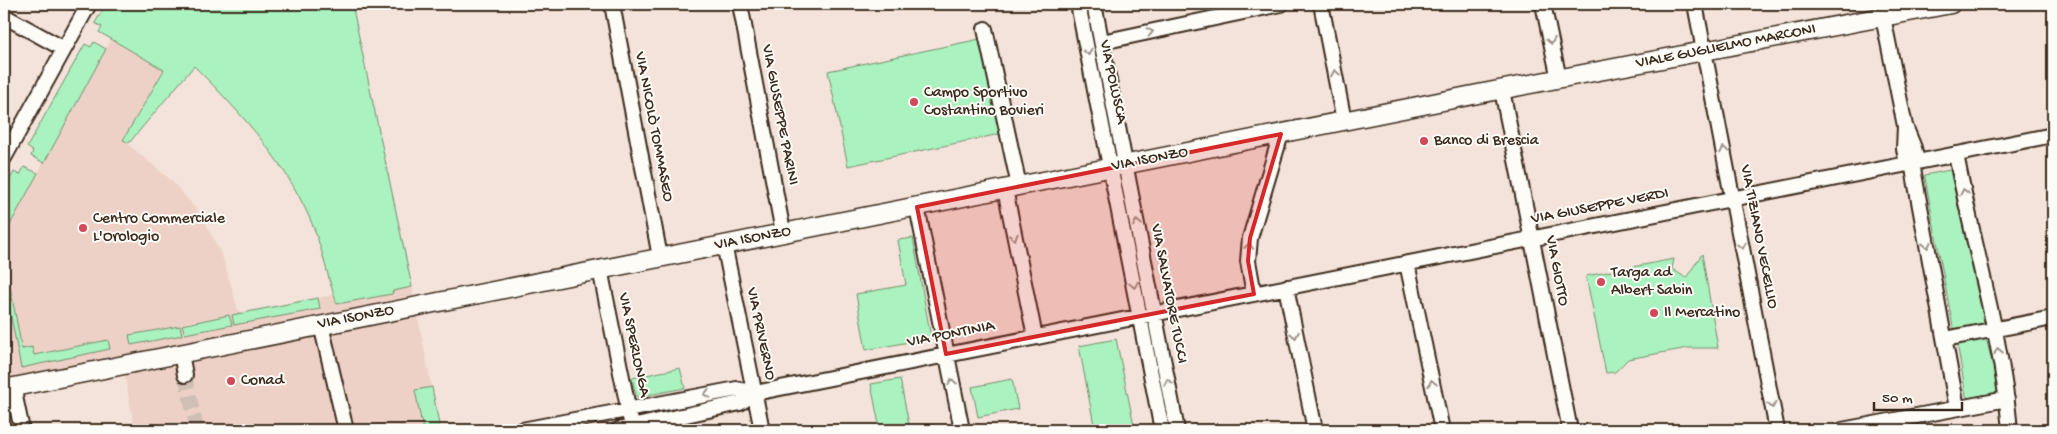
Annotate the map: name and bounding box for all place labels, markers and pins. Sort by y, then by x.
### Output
place label: Campo Sportivo Costantino Bovieri [924,84,1044,121]
marker: Campo Sportivo Costantino Bovieri [908,96,920,108]
place label: Banco di Brescia [1433,132,1540,151]
marker: Banco di Brescia [1418,135,1430,147]
place label: Centro Commerciale L'Orologio [93,210,226,247]
marker: Centro Commerciale L'Orologio [77,222,89,234]
place label: Targa ad Albert Sabin [1610,264,1693,301]
marker: Targa ad Albert Sabin [1595,276,1607,288]
place label: Il Mercatino [1664,304,1740,323]
marker: Il Mercatino [1648,307,1660,319]
place label: Conad [241,372,285,391]
marker: Conad [225,375,237,387]

